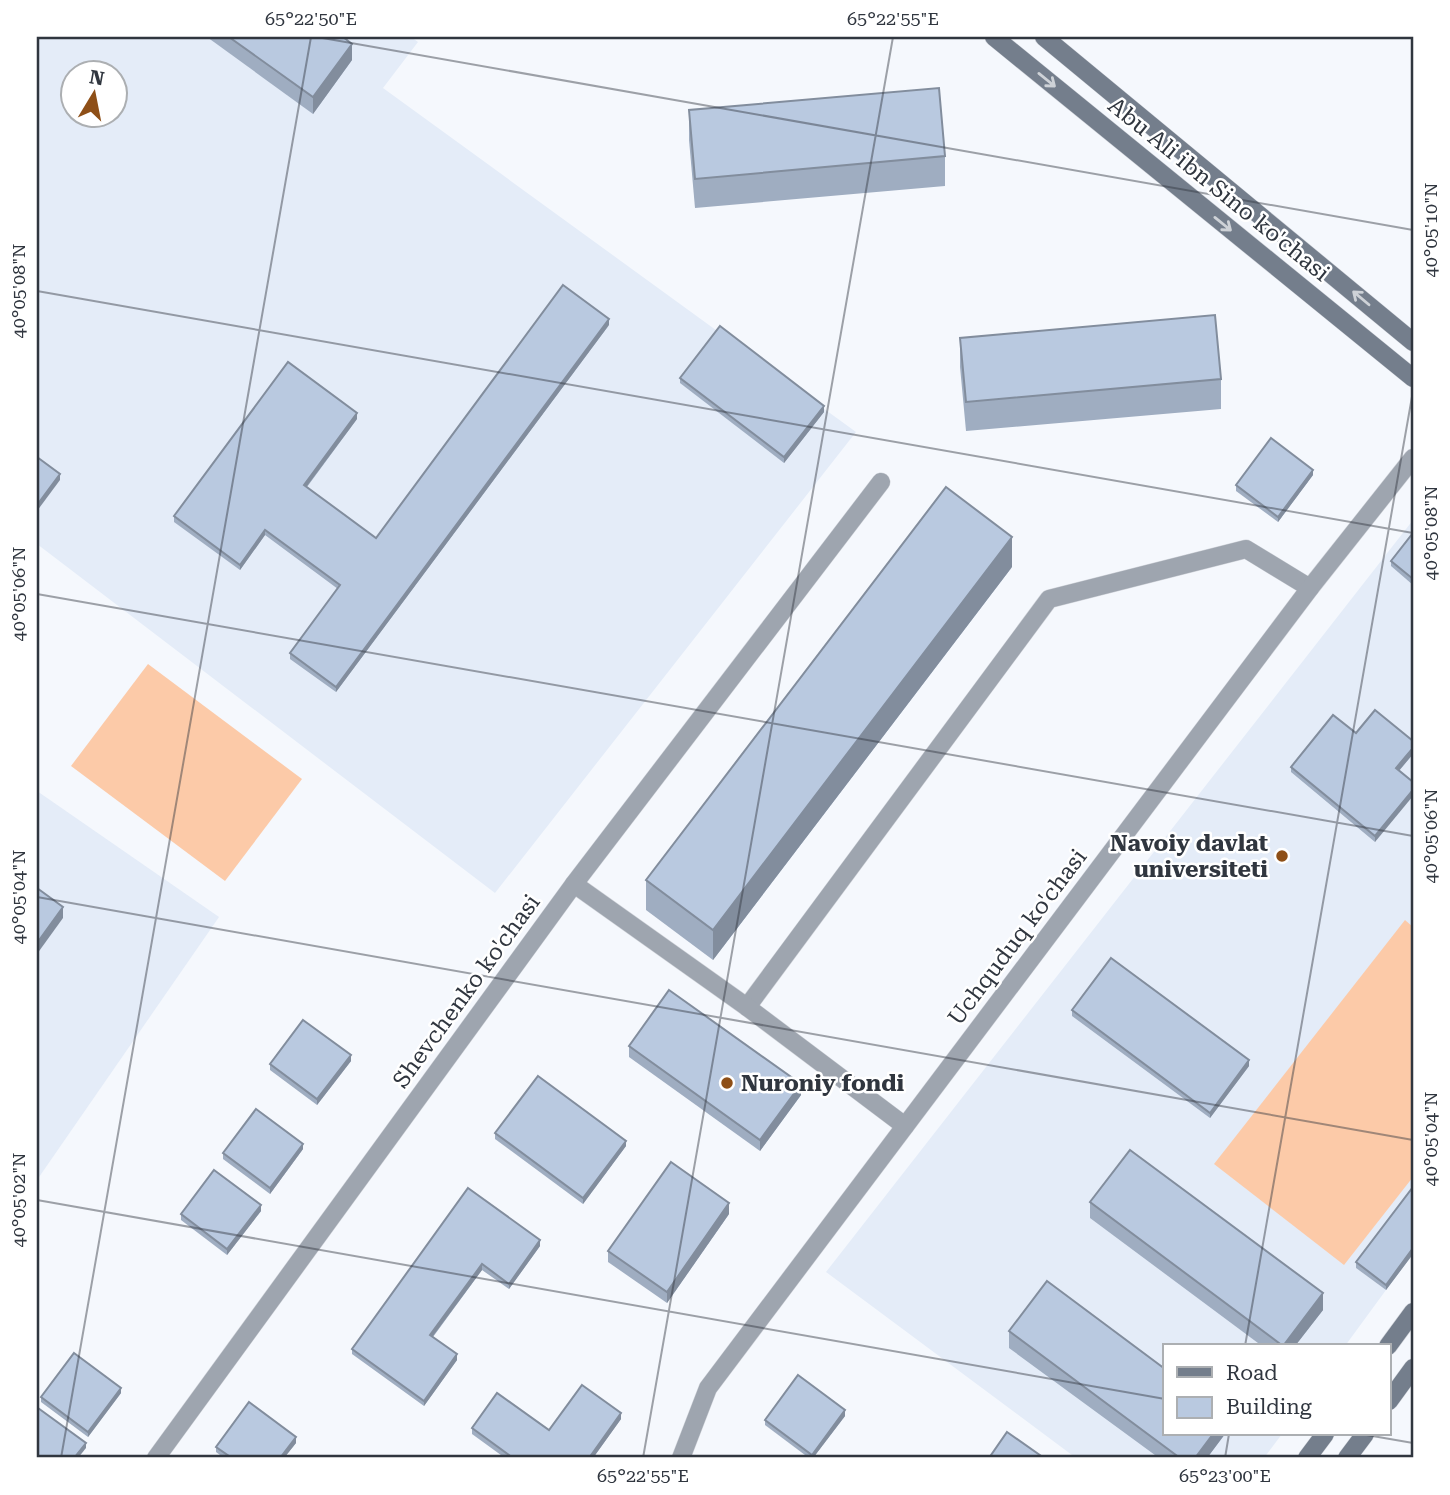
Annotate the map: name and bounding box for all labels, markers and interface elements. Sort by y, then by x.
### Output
text: 65°22'50"E [265,8,357,29]
text: 65°22'55"E [847,8,939,29]
north arrow [60,60,130,130]
text: N [88,65,106,90]
one-way arrow [1038,72,1056,88]
street label: Abu Ali ibn Sino ko'chasi [1103,92,1335,287]
text: 40°05'10"N [1420,183,1441,277]
one-way arrow [1214,216,1232,231]
text: 40°05'08"N [8,244,29,338]
one-way arrow [1352,290,1370,306]
text: 40°05'08"N [1420,486,1441,580]
text: 40°05'06"N [8,547,29,641]
text: 40°05'06"N [1420,789,1441,883]
place label: Navoiy davlat universiteti [1110,830,1268,883]
street label: Uchquduq ko'chasi [942,844,1092,1031]
marker: Navoiy davlat universiteti [1274,848,1290,864]
text: 40°05'04"N [8,850,29,944]
street label: Shevchenko ko'chasi [387,889,546,1093]
place label: Nuroniy fondi [741,1070,905,1097]
marker: Nuroniy fondi [719,1075,735,1091]
text: 40°05'04"N [1420,1092,1441,1186]
text: 40°05'02"N [8,1153,29,1247]
legend [1163,1344,1390,1436]
text: Road [1226,1361,1278,1385]
text: Building [1226,1395,1312,1419]
text: 65°22'55"E [597,1465,689,1486]
text: 65°23'00"E [1179,1465,1271,1486]

